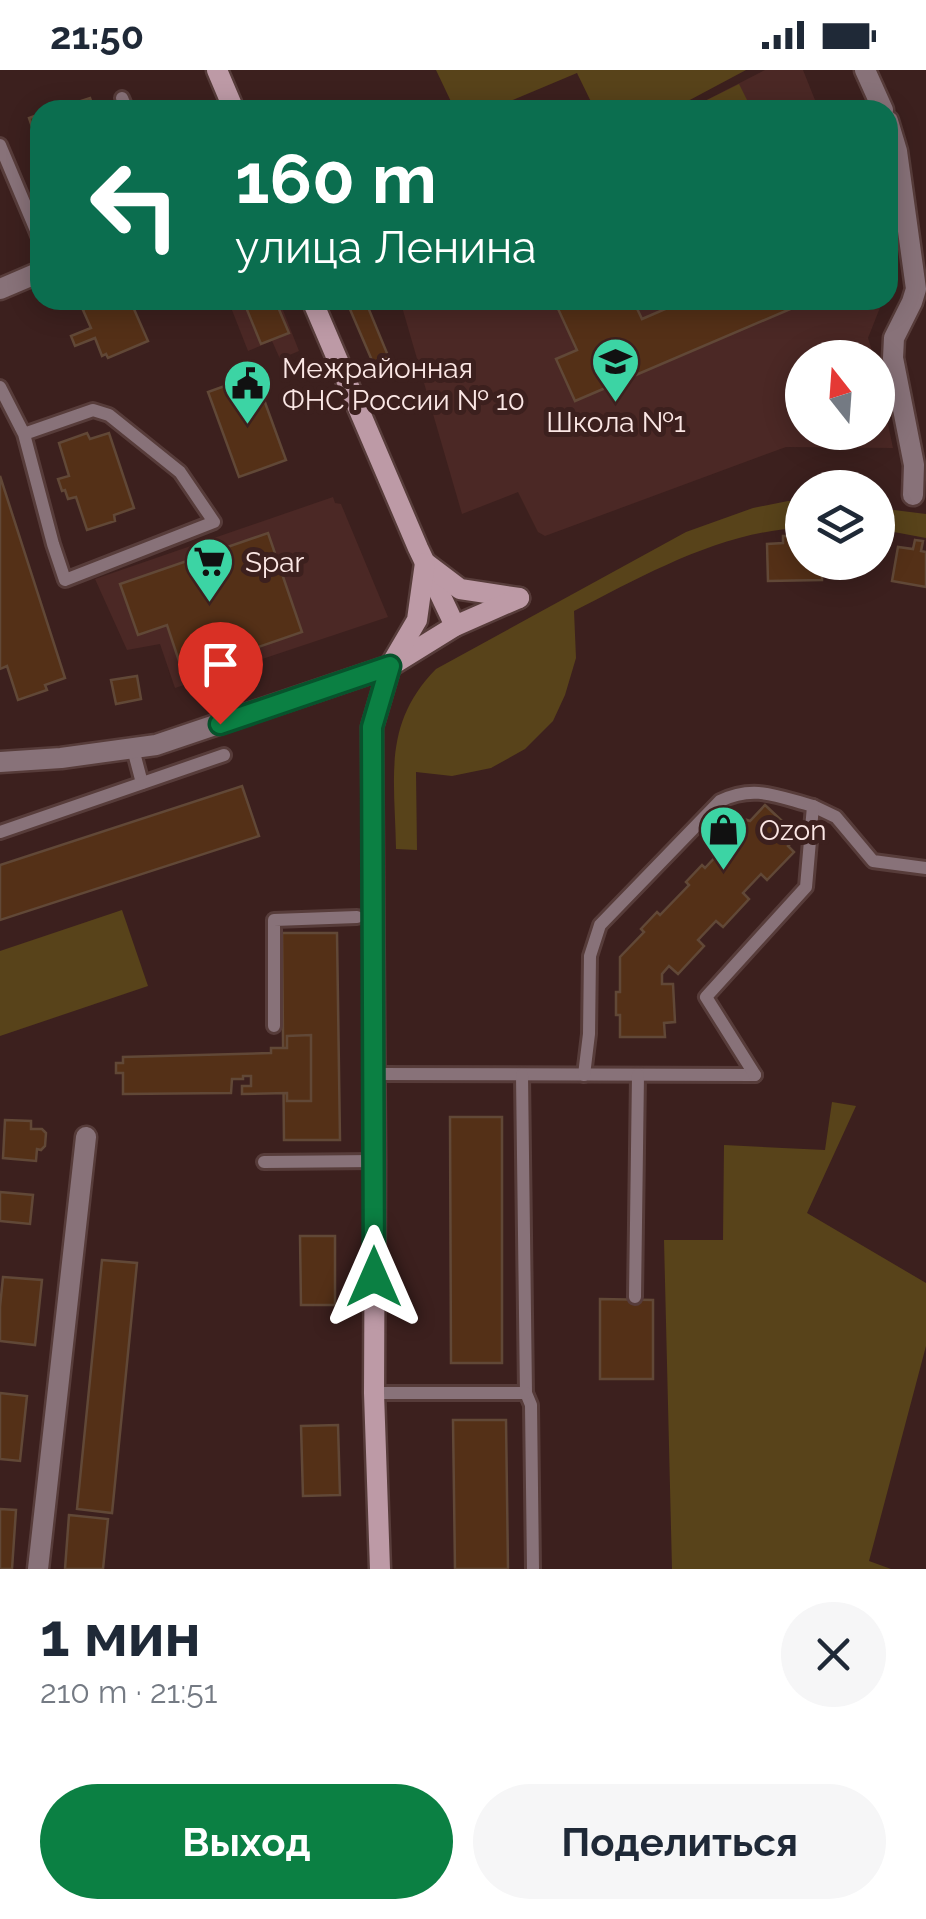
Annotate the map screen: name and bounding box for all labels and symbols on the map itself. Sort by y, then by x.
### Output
school or university icon: Школа №1 [590,336,642,404]
north arrow [785,340,895,450]
place label: Межрайонная ФНС России № 10 [282,352,525,417]
public building icon: Межрайонная ФНС России № 10 [221,358,273,426]
place label: Школа №1 [546,406,686,439]
supermarket icon: Spar [184,536,236,604]
place label: Spar [245,546,305,579]
pin [178,622,263,725]
shop icon: Ozon [698,804,750,872]
place label: Ozon [759,814,826,847]
position arrow [322,1225,426,1329]

